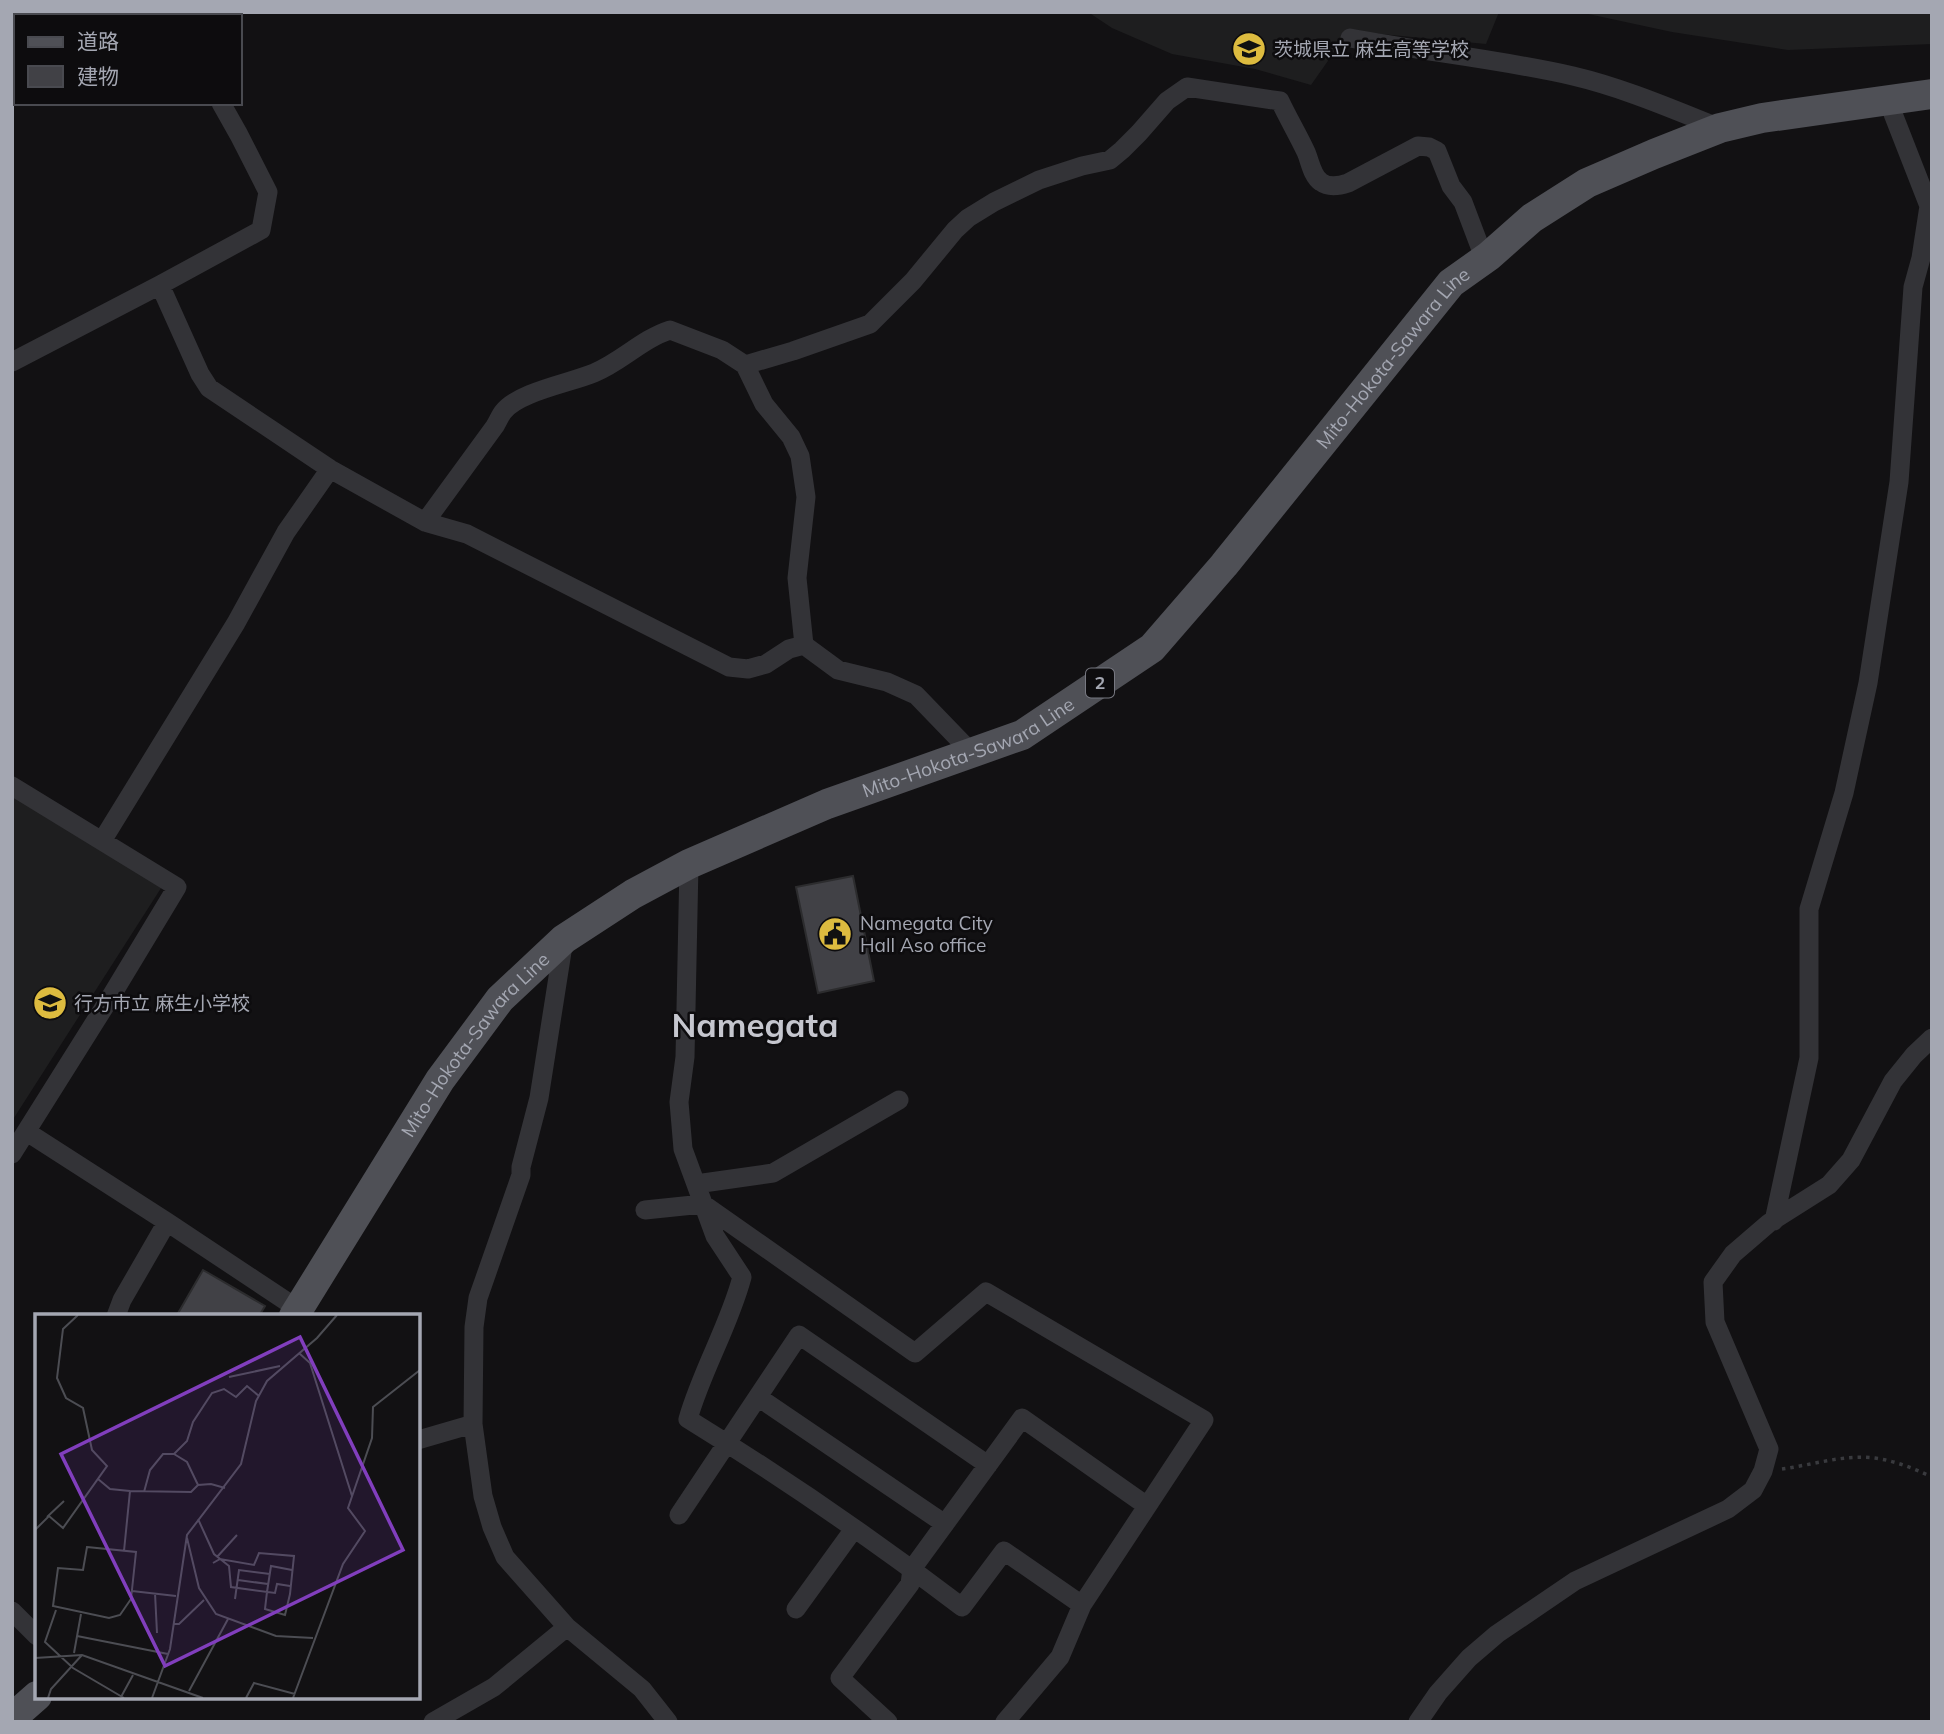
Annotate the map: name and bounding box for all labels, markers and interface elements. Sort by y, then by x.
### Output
legend [14,14,242,105]
text: 道路 [77,28,119,54]
school or university icon: 茨城県立 麻生高等学校 [1230,30,1268,68]
place label: 茨城県立 麻生高等学校 [1274,37,1469,61]
text: 建物 [77,63,119,89]
street label: Mito-Hokota-Sawara Line [1311,262,1474,453]
road number: 2 [1086,668,1114,698]
street label: Mito-Hokota-Sawara Line [859,692,1079,803]
place label: Namegata City Hall Aso office [860,911,993,957]
public building icon: Namegata City Hall Aso office [816,915,854,953]
street label: Mito-Hokota-Sawara Line [396,947,554,1141]
school or university icon: 行方市立 麻生小学校 [31,984,69,1022]
place label: 行方市立 麻生小学校 [74,991,250,1015]
district label: Namegata [671,1004,839,1045]
inset map [35,1314,420,1699]

